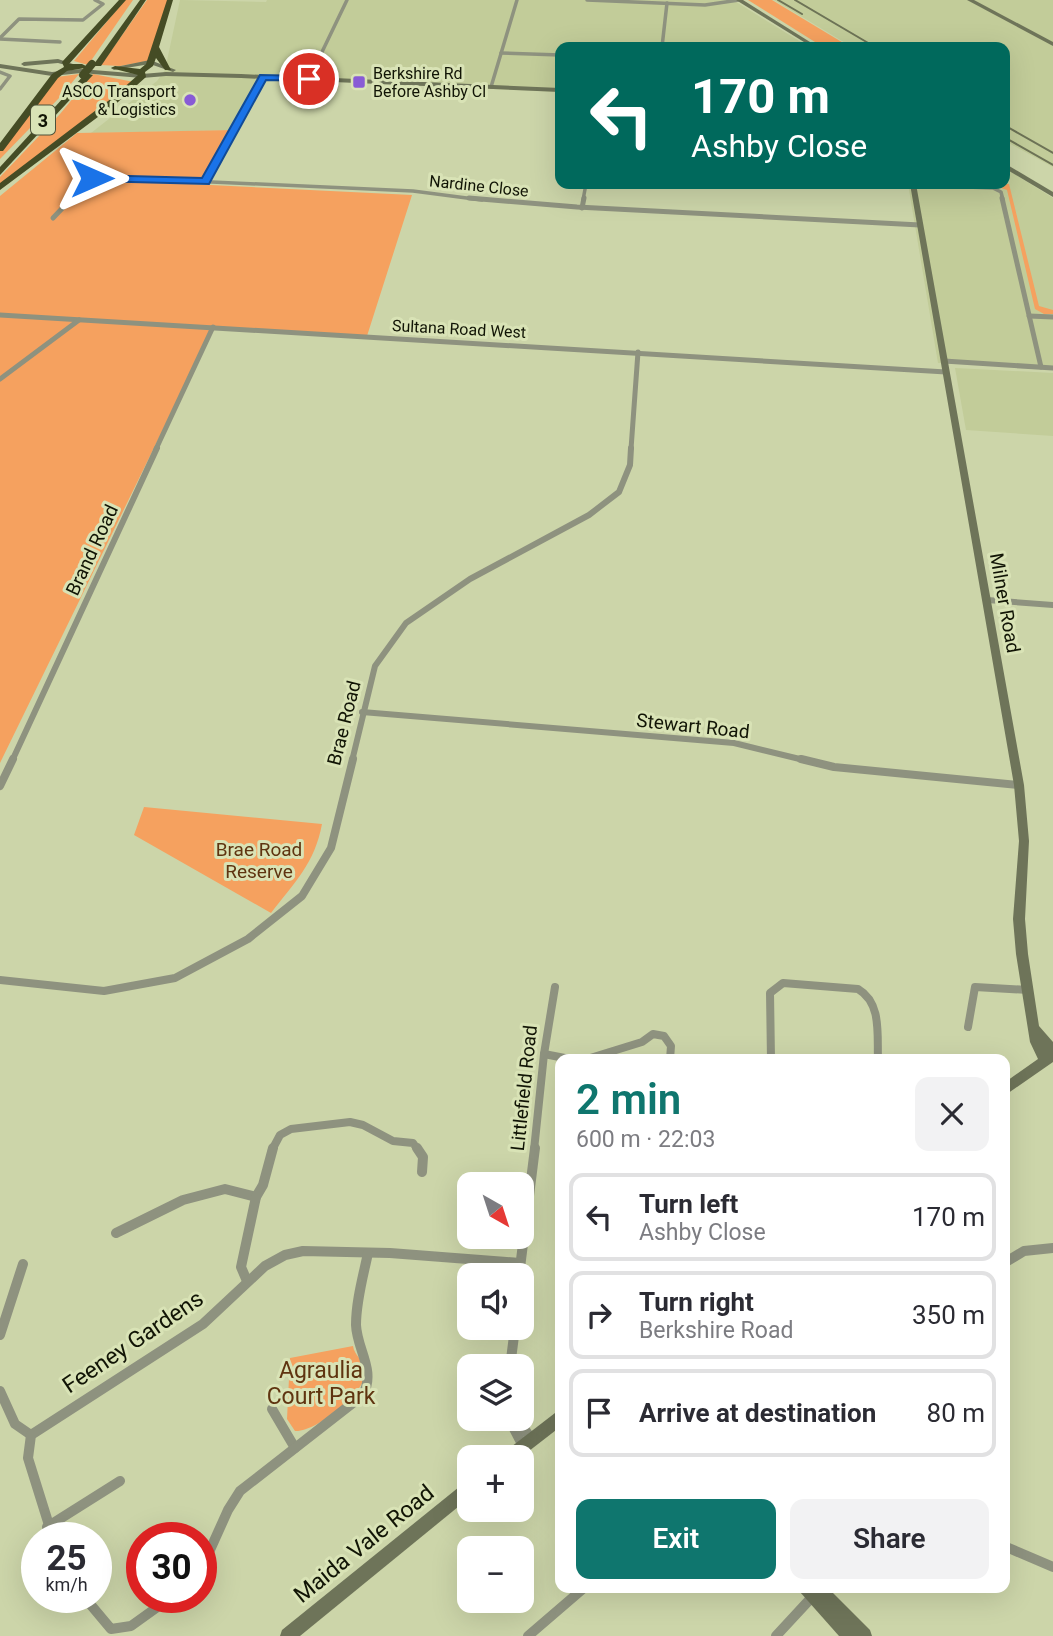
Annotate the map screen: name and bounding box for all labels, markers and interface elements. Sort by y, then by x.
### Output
pin [279,49,339,109]
icon: arrive [290,60,328,98]
place label: Berkshire Rd Before Ashby Cl [373,64,486,101]
text: 170 m [691,68,830,125]
icon: left [576,70,667,161]
marker: Berkshire Rd Before Ashby Cl [351,74,367,90]
place label: ASCO Transport & Logistics [62,82,176,119]
marker: ASCO Transport & Logistics [182,92,198,108]
road number: 3 [31,106,55,134]
text: Ashby Close [691,127,867,165]
position arrow [55,141,129,215]
street label: Nardine Close [428,171,530,201]
street label: Sultana Road West [391,316,527,342]
street label: Brand Road [61,501,123,599]
street label: Milner Road [985,551,1025,655]
street label: Brae Road [322,678,366,768]
street label: Stewart Road [635,709,751,743]
park label: Brae Road Reserve [216,838,302,883]
street label: Littlefield Road [506,1024,542,1152]
text: 2 min [576,1075,681,1124]
button: close [915,1077,989,1151]
text: 600 m · 22:03 [576,1126,715,1153]
north arrow [457,1172,534,1250]
map controls [457,1172,534,1613]
text: Turn left [639,1189,738,1219]
icon: left [580,1198,618,1236]
text: 170 m [912,1202,985,1232]
text: Ashby Close [639,1219,766,1246]
button: sound [457,1263,534,1340]
street label: Feeney Gardens [58,1285,208,1399]
text: Turn right [639,1287,754,1317]
icon: right [580,1296,618,1334]
text: 350 m [912,1300,985,1330]
text: Berkshire Road [639,1317,793,1344]
button: layers [457,1354,534,1431]
park label: Agraulia Court Park [267,1357,376,1410]
icon: arrive [580,1394,618,1432]
text: Arrive at destination [639,1398,876,1428]
text: 80 m [927,1398,985,1428]
button: + [457,1445,534,1522]
street label: Maida Vale Road [289,1479,439,1609]
button: Exit [576,1499,776,1579]
button: Share [790,1499,989,1579]
speed limit sign: 30 [126,1522,217,1613]
button: − [457,1536,534,1613]
text: 25 [46,1538,87,1579]
text: km/h [45,1574,88,1595]

